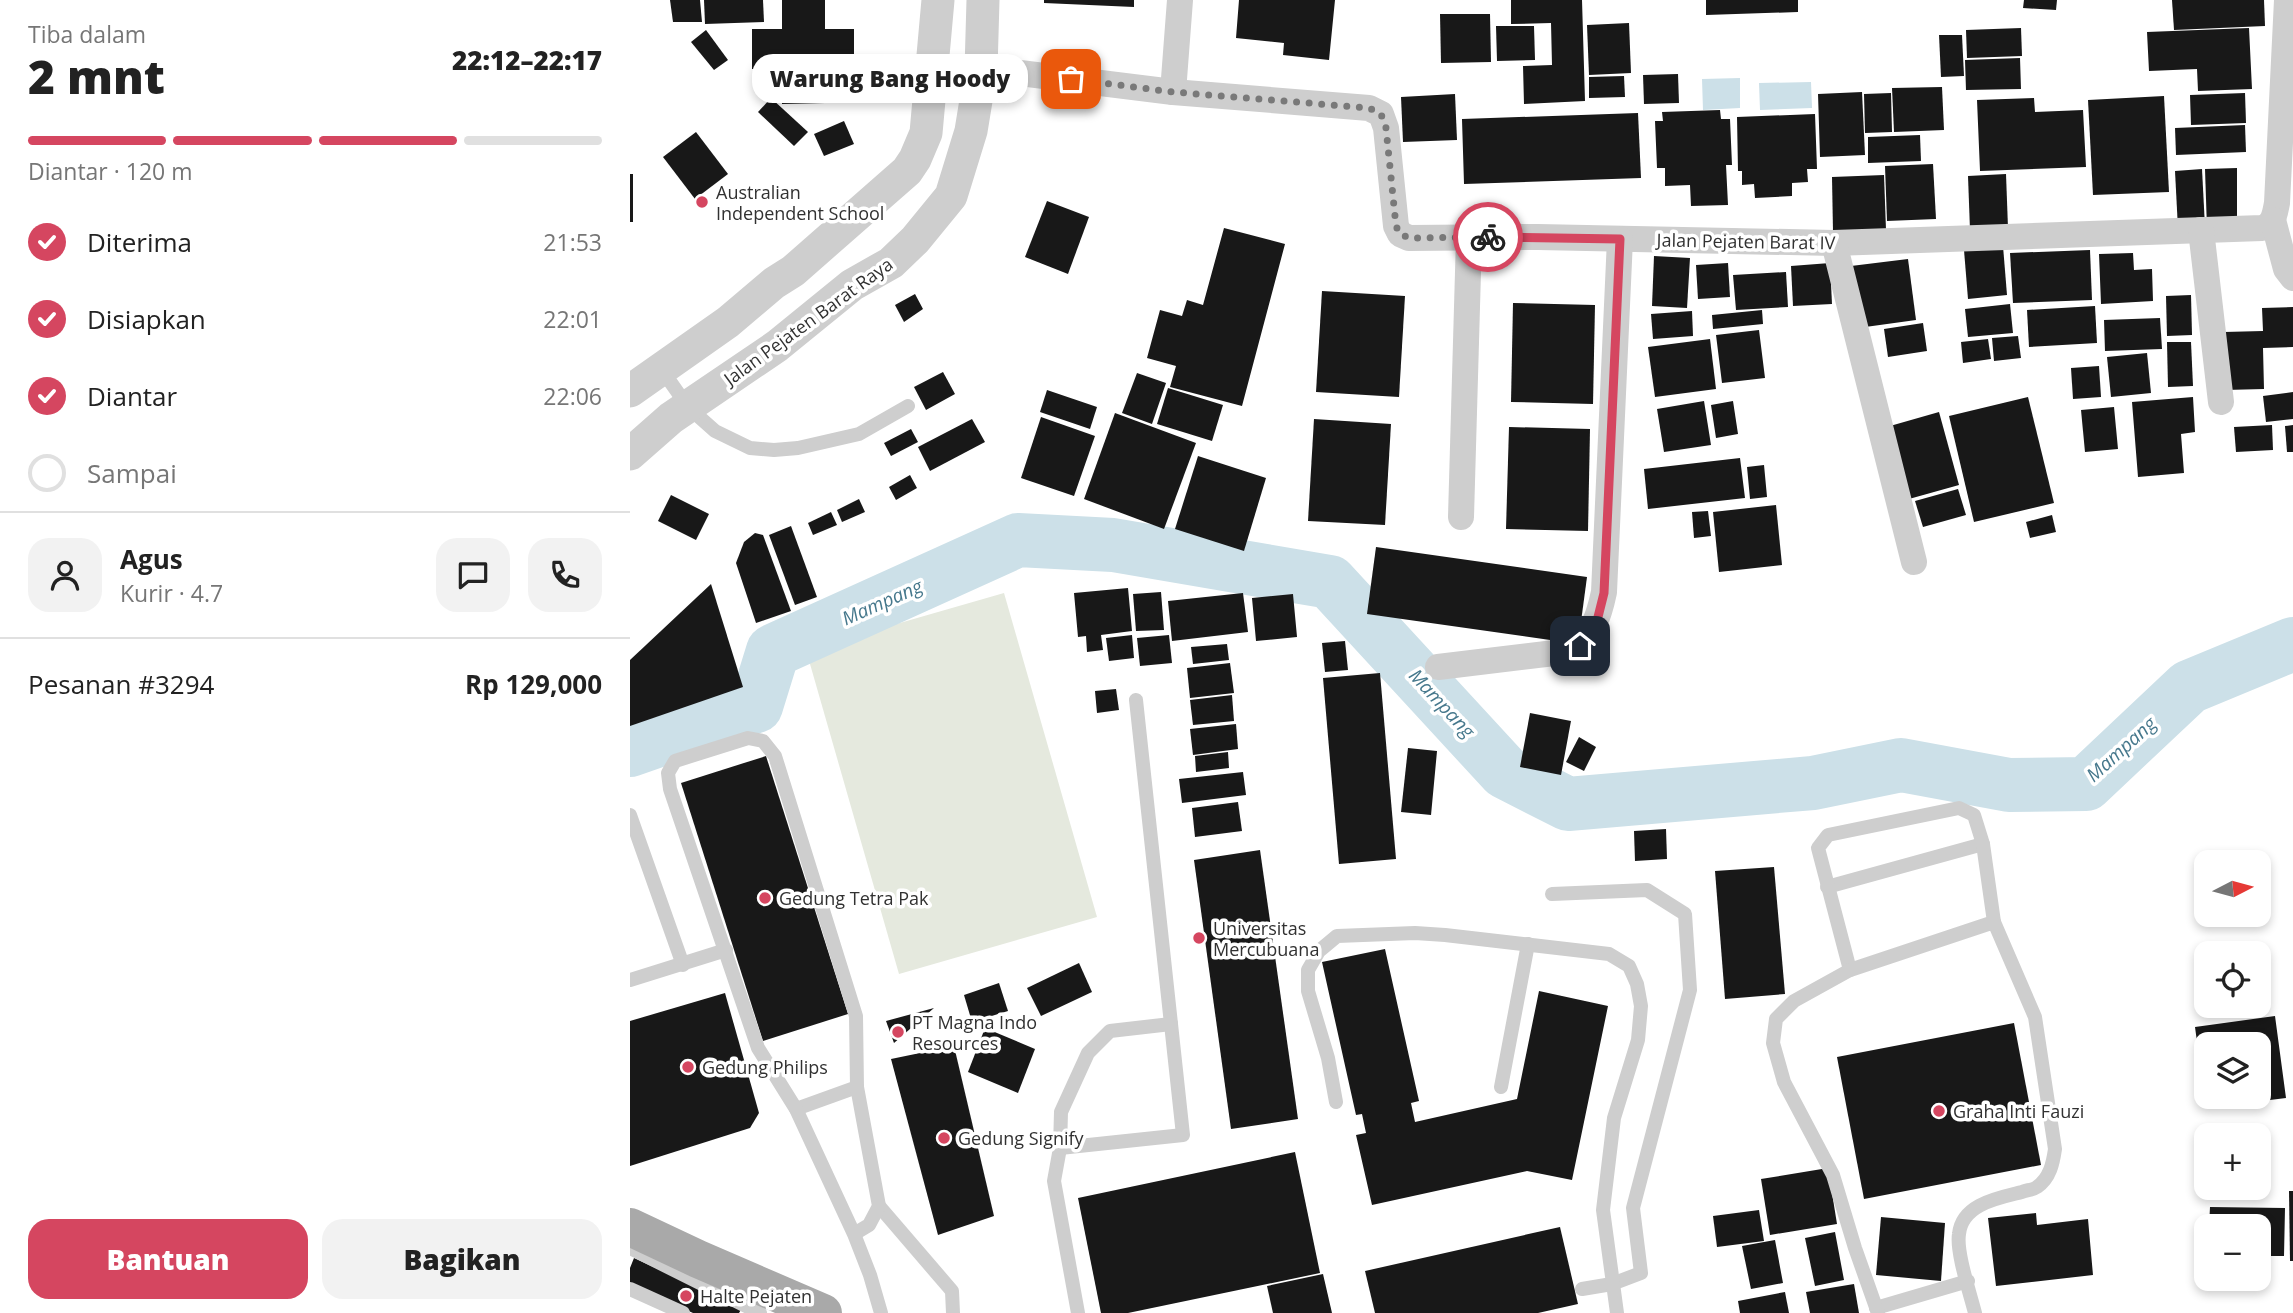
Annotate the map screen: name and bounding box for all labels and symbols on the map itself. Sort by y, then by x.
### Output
pin [1041,49,1101,109]
callout: Warung Bang Hoody [752,55,1029,104]
place label: Australian Independent School [716,180,884,225]
marker: Australian Independent School [694,194,710,210]
courier [1453,202,1523,272]
street label: Jalan Pejaten Barat IV [1654,227,1836,255]
street label: Jalan Pejaten Barat Raya [717,252,897,392]
water label: Mampang [838,572,927,631]
pin [1550,616,1610,676]
water label: Mampang [1403,663,1482,744]
water label: Mampang [2080,710,2162,787]
north arrow [2194,850,2272,928]
place label: Gedung Tetra Pak [779,886,929,910]
marker: Gedung Tetra Pak [757,890,773,906]
place label: Universitas Mercubuana [1213,916,1319,961]
marker: Universitas Mercubuana [1191,930,1207,946]
place label: PT Magna Indo Resources [912,1010,1037,1055]
marker: PT Magna Indo Resources [890,1024,906,1040]
place label: Gedung Philips [702,1055,828,1079]
marker: Gedung Philips [680,1059,696,1075]
place label: Graha Inti Fauzi [1953,1099,2084,1123]
marker: Graha Inti Fauzi [1931,1103,1947,1119]
place label: Gedung Signify [958,1126,1085,1150]
marker: Gedung Signify [936,1130,952,1146]
place label: Halte Pejaten [700,1284,812,1308]
marker: Halte Pejaten [678,1288,694,1304]

